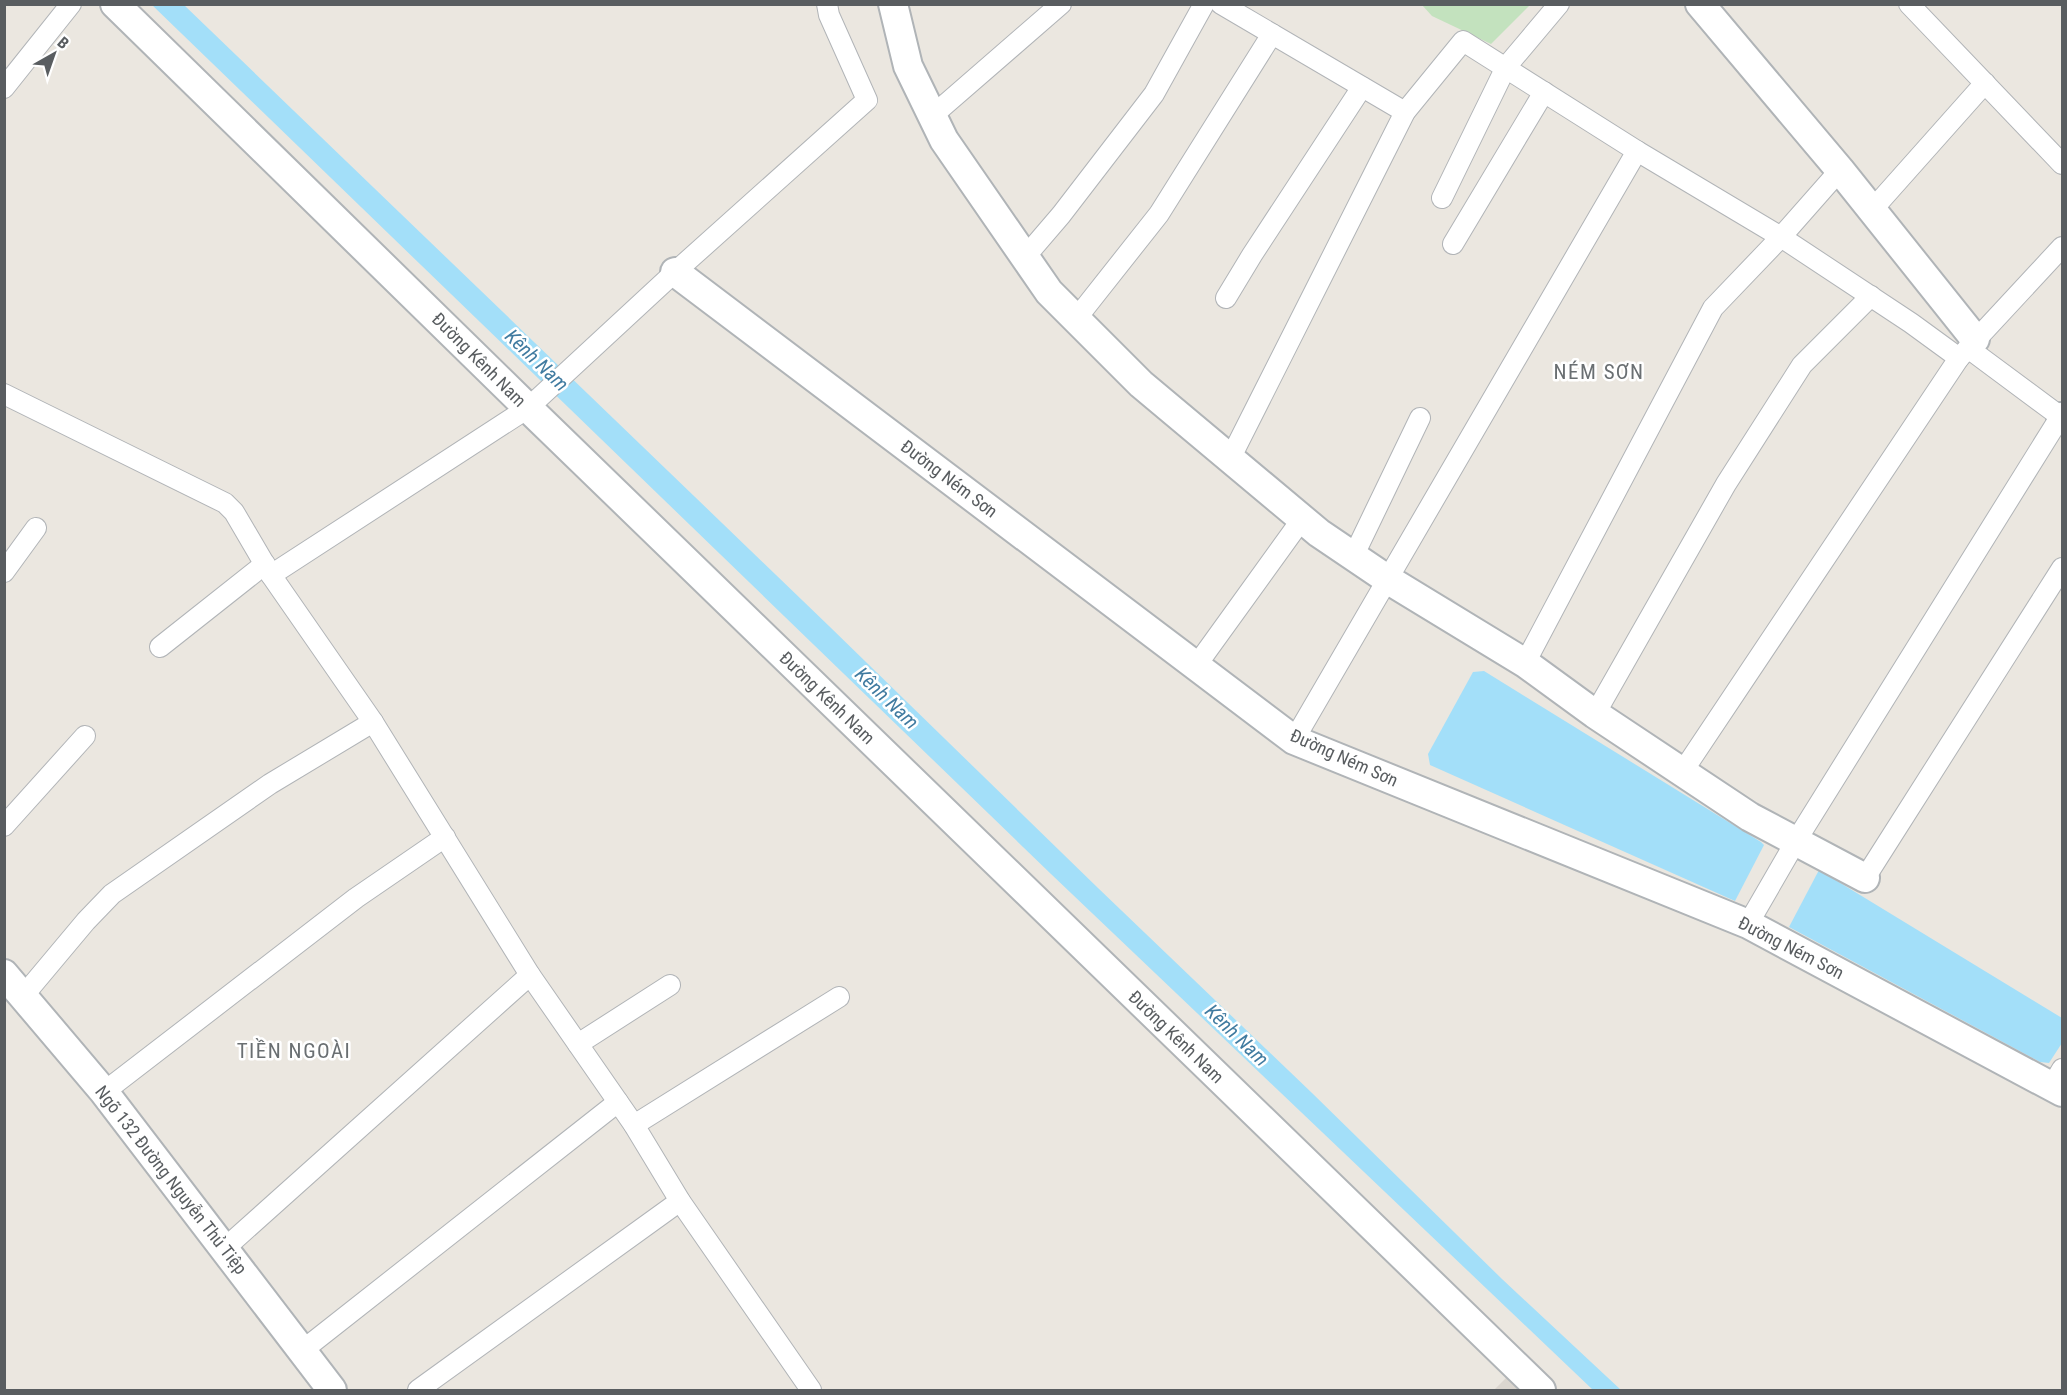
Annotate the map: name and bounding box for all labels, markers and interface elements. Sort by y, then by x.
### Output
north arrow [24,24,84,84]
text: B [54,33,73,53]
street label: Đường Kênh Nam [428,308,531,411]
water label: Kênh Nam [500,324,574,396]
district label: NÉM SƠN [1554,360,1645,384]
street label: Đường Ném Sơn [897,435,1002,522]
street label: Đường Kênh Nam [775,647,879,748]
water label: Kênh Nam [850,662,924,734]
street label: Đường Ném Sơn [1287,724,1401,791]
street label: Đường Ném Sơn [1735,912,1848,983]
street label: Đường Kênh Nam [1124,986,1228,1087]
water label: Kênh Nam [1200,999,1274,1071]
district label: TIỀN NGOÀI [237,1038,351,1063]
street label: Ngõ 132 Đường Nguyễn Thủ Tiệp [91,1081,252,1278]

